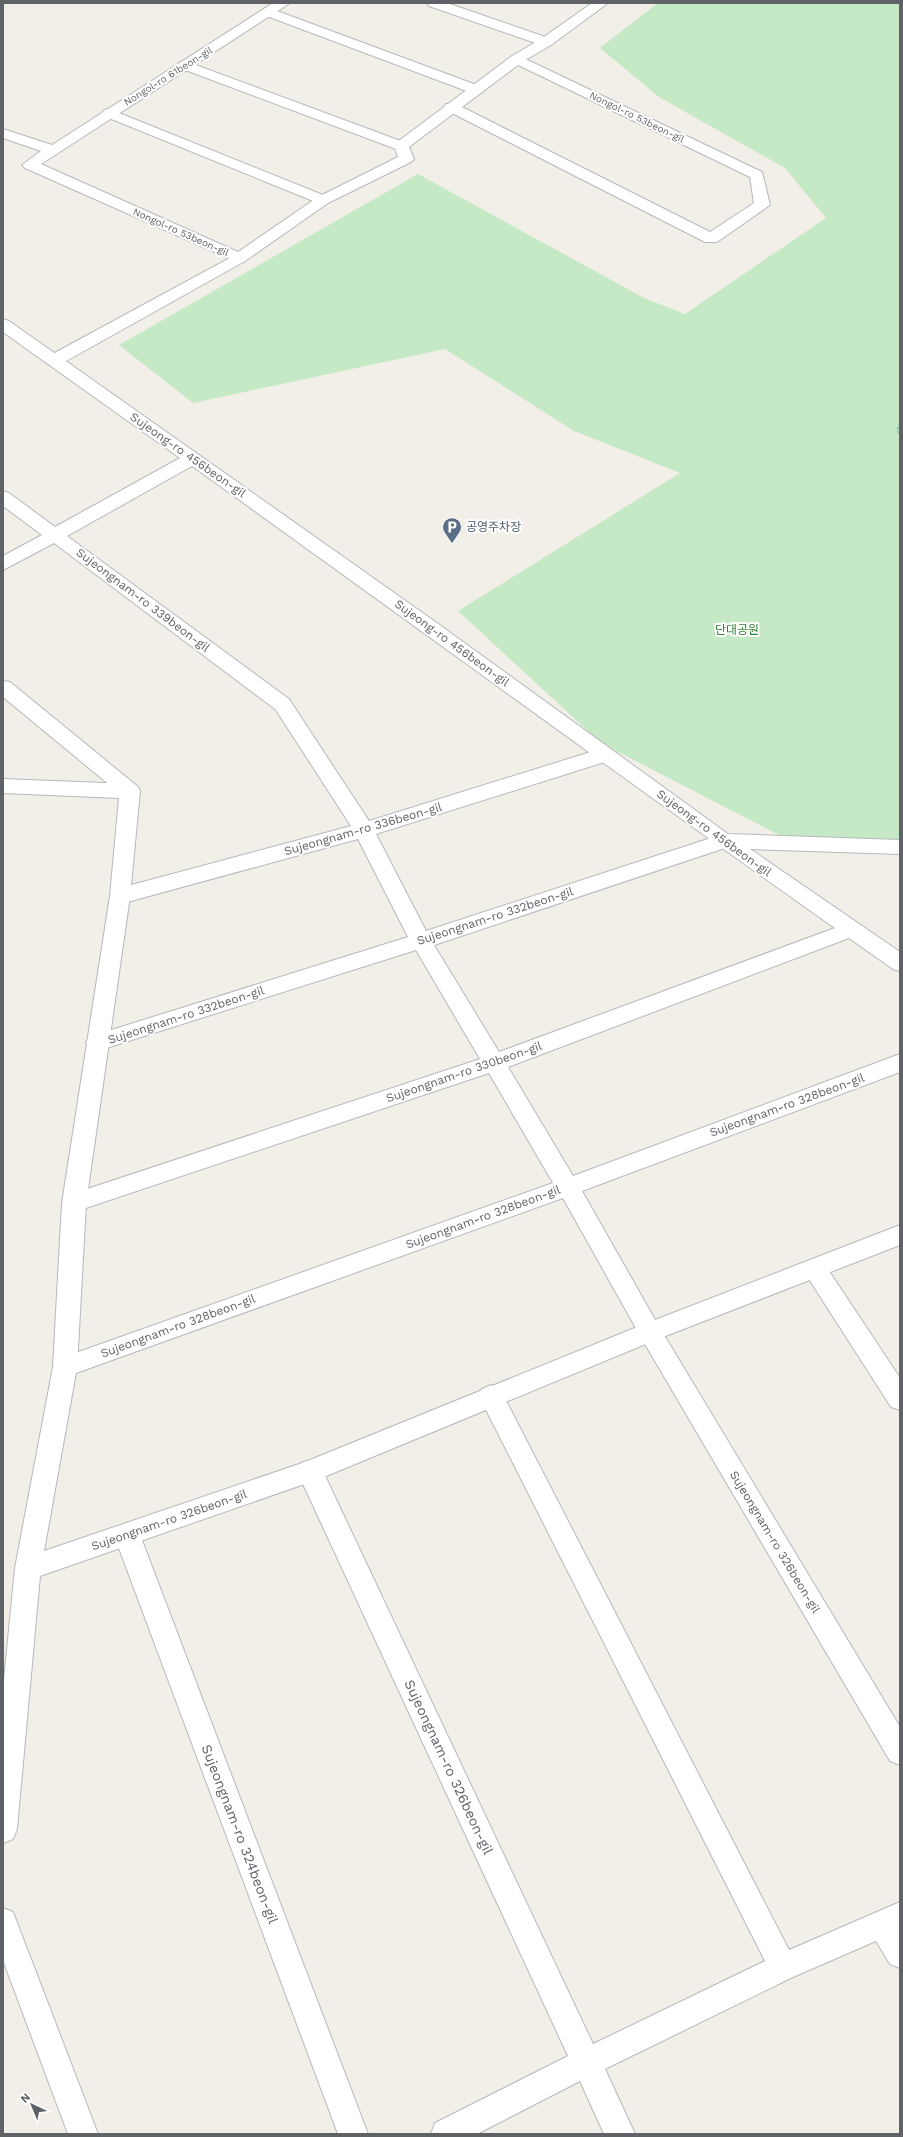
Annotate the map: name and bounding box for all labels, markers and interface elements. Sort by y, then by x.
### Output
street label: Nongol-ro 61beon-gil [122,44,214,108]
street label: Nongol-ro 53beon-gil [588,89,686,145]
street label: Nongol-ro 53beon-gil [131,206,231,258]
street label: Sujeong-ro 456beon-gil [127,410,249,501]
parking icon: 공영주차장 [441,516,463,544]
place label: 공영주차장 [466,520,521,534]
street label: Sujeongnam-ro 339beon-gil [73,545,213,655]
street label: Sujeong-ro 456beon-gil [392,597,512,690]
park label: 단대공원 [715,623,759,637]
street label: Sujeong-ro 456beon-gil [654,787,774,880]
street label: Sujeongnam-ro 336beon-gil [282,800,444,858]
street label: Sujeongnam-ro 332beon-gil [415,884,575,948]
street label: Sujeongnam-ro 332beon-gil [106,983,266,1047]
street label: Sujeongnam-ro 330beon-gil [384,1039,544,1105]
street label: Sujeongnam-ro 328beon-gil [708,1070,867,1140]
street label: Sujeongnam-ro 328beon-gil [404,1182,563,1252]
street label: Sujeongnam-ro 328beon-gil [99,1291,258,1361]
street label: Sujeongnam-ro 326beon-gil [727,1468,823,1616]
street label: Sujeongnam-ro 326beon-gil [89,1487,249,1553]
street label: Sujeongnam-ro 326beon-gil [401,1677,497,1858]
street label: Sujeongnam-ro 324beon-gil [198,1742,282,1926]
north arrow [12,2085,52,2125]
text: N [18,2091,33,2106]

